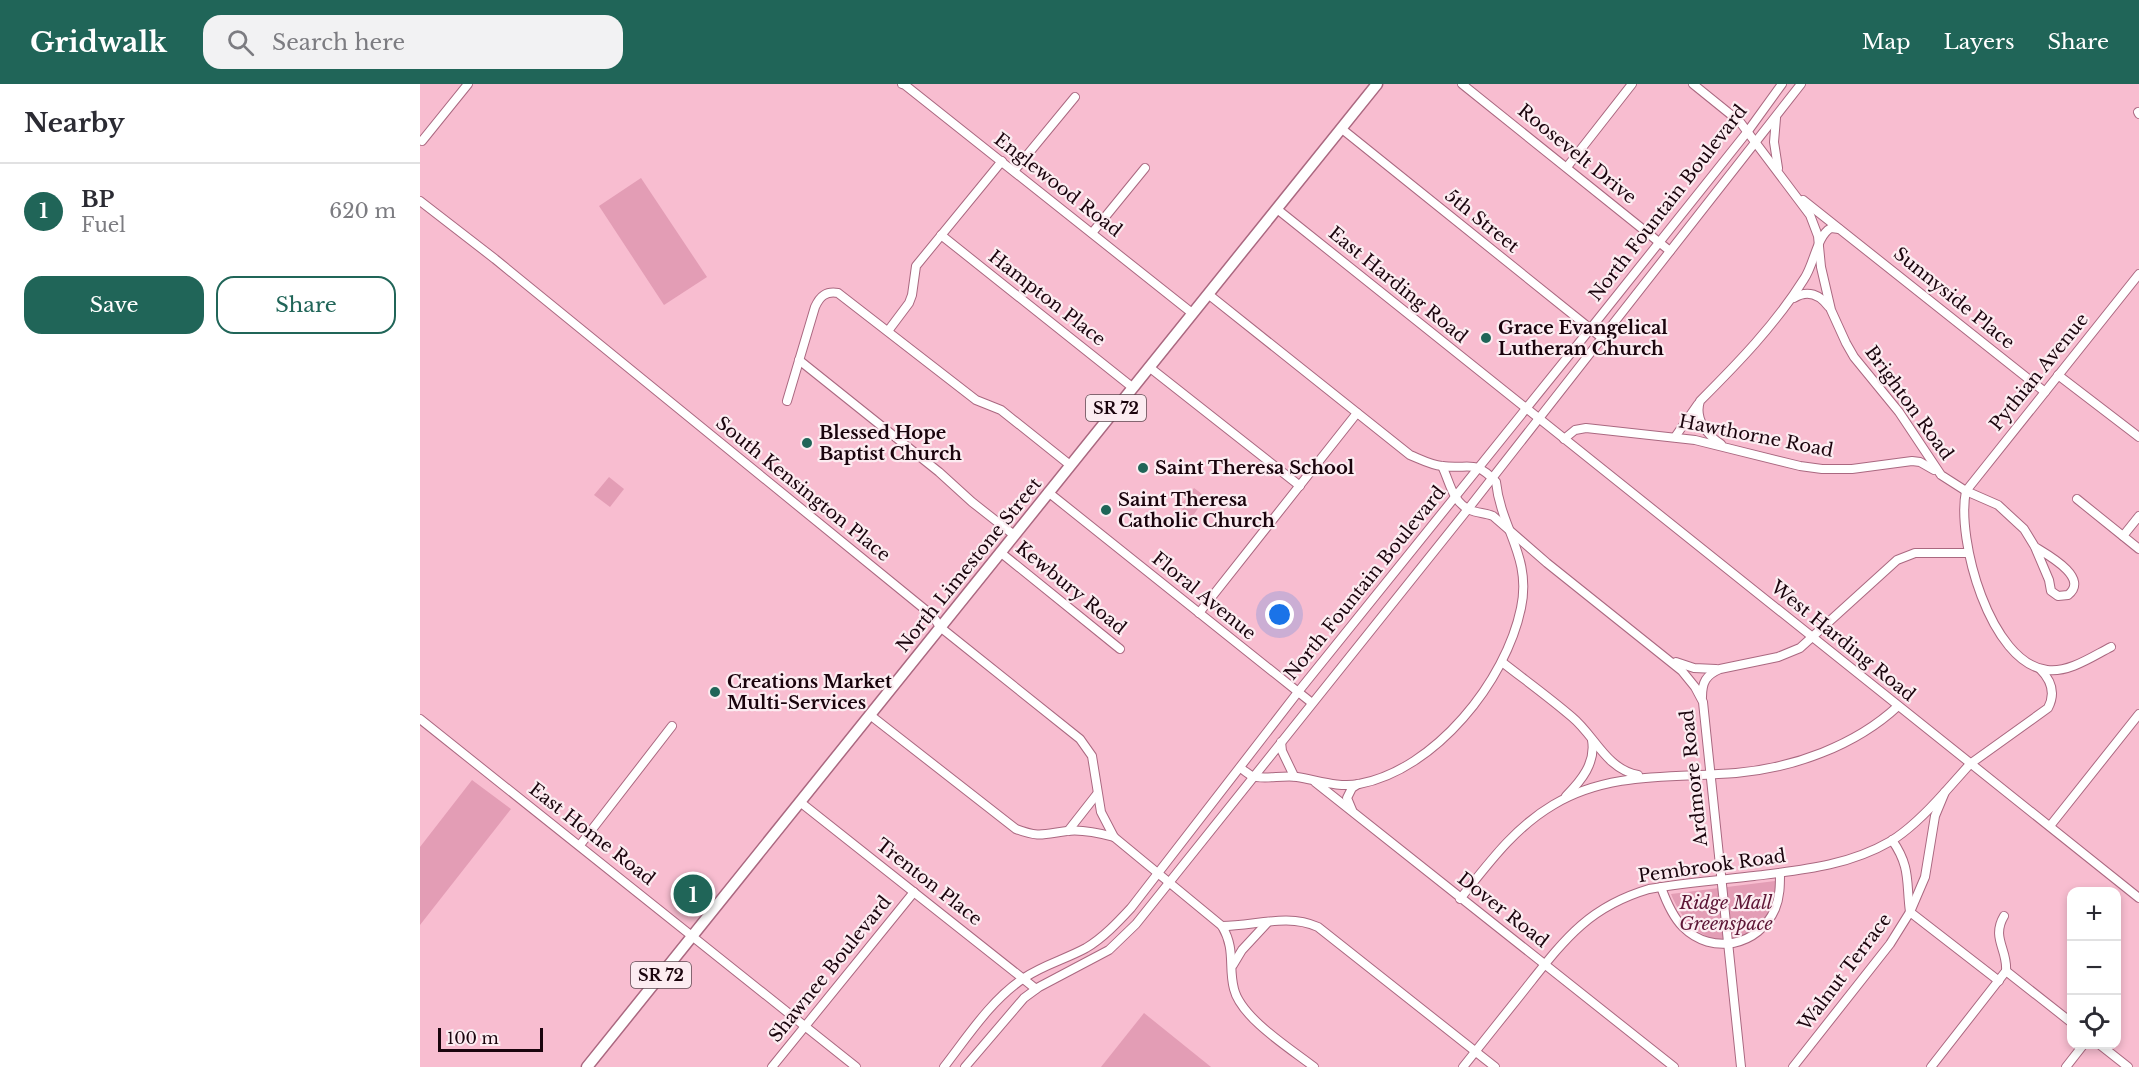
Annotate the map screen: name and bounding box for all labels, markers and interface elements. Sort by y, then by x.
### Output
search box [203,15,623,69]
text: Gridwalk [30,25,167,60]
icon: search [224,26,257,59]
text: Search here [272,29,405,56]
text: Map [1862,29,1911,55]
text: Layers [1944,29,2015,55]
text: Share [2048,29,2109,55]
street label: Roosevelt Drive [1513,100,1641,208]
street label: North Fountain Boulevard [1584,100,1752,306]
text: Nearby [24,107,125,139]
street label: Englewood Road [990,128,1126,242]
street label: 5th Street [1441,185,1524,258]
text: BP [81,186,114,213]
text: 1 [39,199,48,223]
text: 620 m [329,199,396,223]
text: Fuel [81,213,126,237]
street label: East Harding Road [1324,222,1472,348]
street label: Sunnyside Place [1889,242,2019,354]
street label: Hampton Place [984,245,1110,351]
button: Save [24,276,204,334]
button: Share [216,276,396,334]
street label: Pythian Avenue [1985,309,2093,435]
place label: Grace Evangelical Lutheran Church [1498,317,1668,360]
marker: Grace Evangelical Lutheran Church [1479,331,1493,345]
street label: Brighton Road [1860,342,1958,464]
road number: SR 72 [1086,395,1146,421]
street label: Hawthorne Road [1677,410,1835,462]
street label: South Kensington Place [711,412,895,566]
place label: Blessed Hope Baptist Church [819,422,962,465]
marker: Blessed Hope Baptist Church [800,436,814,450]
place label: Saint Theresa School [1155,457,1355,479]
marker: Saint Theresa School [1136,461,1150,475]
street label: North Limestone Street [892,473,1046,657]
street label: North Fountain Boulevard [1280,482,1450,684]
place label: Saint Theresa Catholic Church [1118,489,1275,532]
marker: Saint Theresa Catholic Church [1099,503,1113,517]
street label: Kewbury Road [1011,537,1131,639]
street label: Floral Avenue [1148,547,1260,645]
street label: West Harding Road [1766,575,1920,706]
your location [1265,600,1294,629]
place label: Creations Market Multi-Services [727,671,892,714]
marker: Creations Market Multi-Services [708,685,722,699]
street label: Ardmore Road [1676,709,1712,848]
street label: East Home Road [525,778,659,890]
street label: Trenton Place [872,834,986,930]
street label: Pembrook Road [1637,845,1787,887]
street label: Dover Road [1453,868,1553,952]
pin: 1 [674,872,712,916]
map controls [2067,887,2121,1049]
button: + [2067,887,2121,941]
street label: Shawnee Boulevard [764,891,896,1047]
park label: Ridge Mall Greenspace [1679,892,1773,935]
street label: Walnut Terrace [1793,909,1896,1036]
button: − [2067,941,2121,995]
road number: SR 72 [631,962,691,988]
button: locate [2067,995,2121,1049]
scale bar [438,1025,543,1052]
text: 100 m [447,1028,499,1048]

